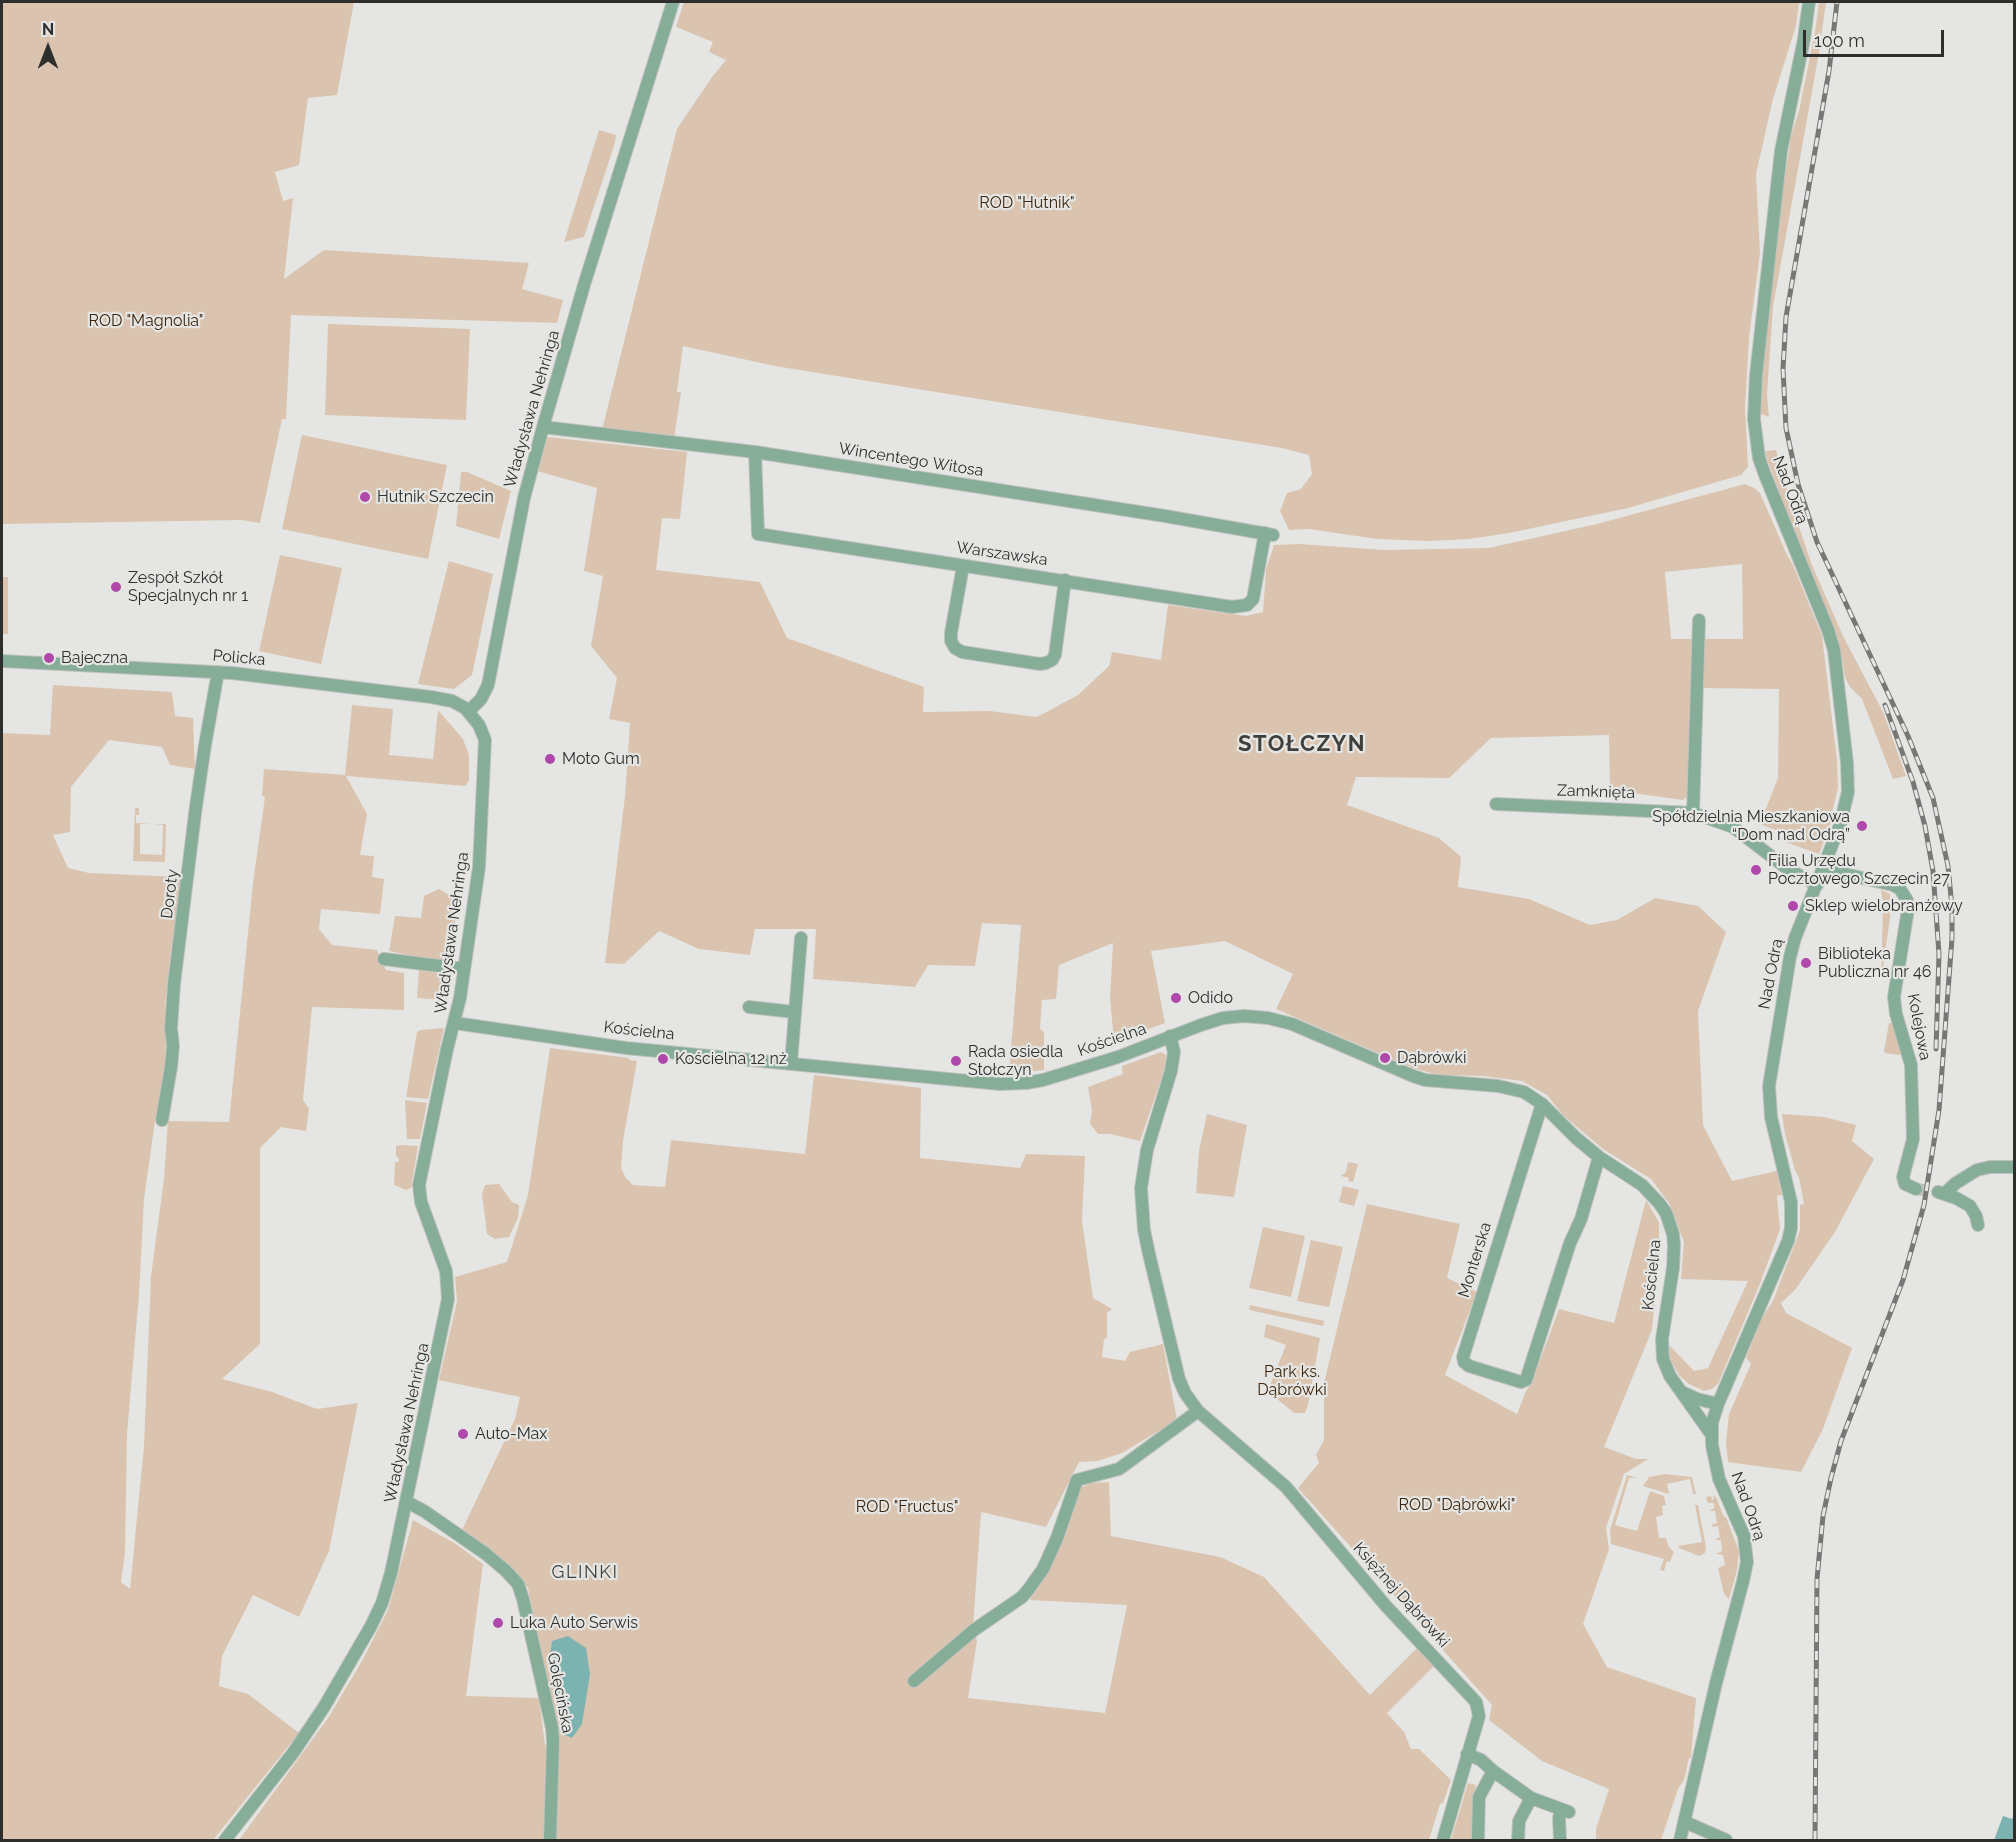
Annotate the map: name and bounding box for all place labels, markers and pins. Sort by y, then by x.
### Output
place label: Hutnik Szczecin [377,487,494,507]
marker: Hutnik Szczecin [358,490,372,504]
place label: Zespół Szkół Specjalnych nr 1 [128,568,248,606]
marker: Zespół Szkół Specjalnych nr 1 [109,580,123,594]
place label: Bajeczna [61,648,128,668]
marker: Bajeczna [42,651,56,665]
place label: Moto Gum [562,749,640,769]
marker: Moto Gum [543,752,557,766]
place label: Spółdzielnia Mieszkaniowa “Dom nad Odrą” [1652,807,1850,845]
marker: Spółdzielnia Mieszkaniowa “Dom nad Odrą” [1855,819,1869,833]
place label: Filia Urzędu Pocztowego Szczecin 27 [1768,851,1950,889]
marker: Filia Urzędu Pocztowego Szczecin 27 [1749,863,1763,877]
place label: Sklep wielobranżowy [1805,896,1963,916]
marker: Sklep wielobranżowy [1786,899,1800,913]
place label: Biblioteka Publiczna nr 46 [1818,944,1931,982]
marker: Biblioteka Publiczna nr 46 [1799,956,1813,970]
place label: Odido [1188,988,1233,1008]
marker: Odido [1169,991,1183,1005]
place label: Rada osiedla Stołczyn [968,1042,1063,1080]
place label: Dąbrówki [1397,1048,1467,1068]
place label: Kościelna 12 nż [675,1049,787,1069]
marker: Dąbrówki [1378,1051,1392,1065]
marker: Kościelna 12 nż [656,1052,670,1066]
marker: Rada osiedla Stołczyn [949,1054,963,1068]
place label: Auto-Max [475,1424,547,1444]
marker: Auto-Max [456,1427,470,1441]
place label: Luka Auto Serwis [510,1613,638,1633]
marker: Luka Auto Serwis [491,1616,505,1630]

